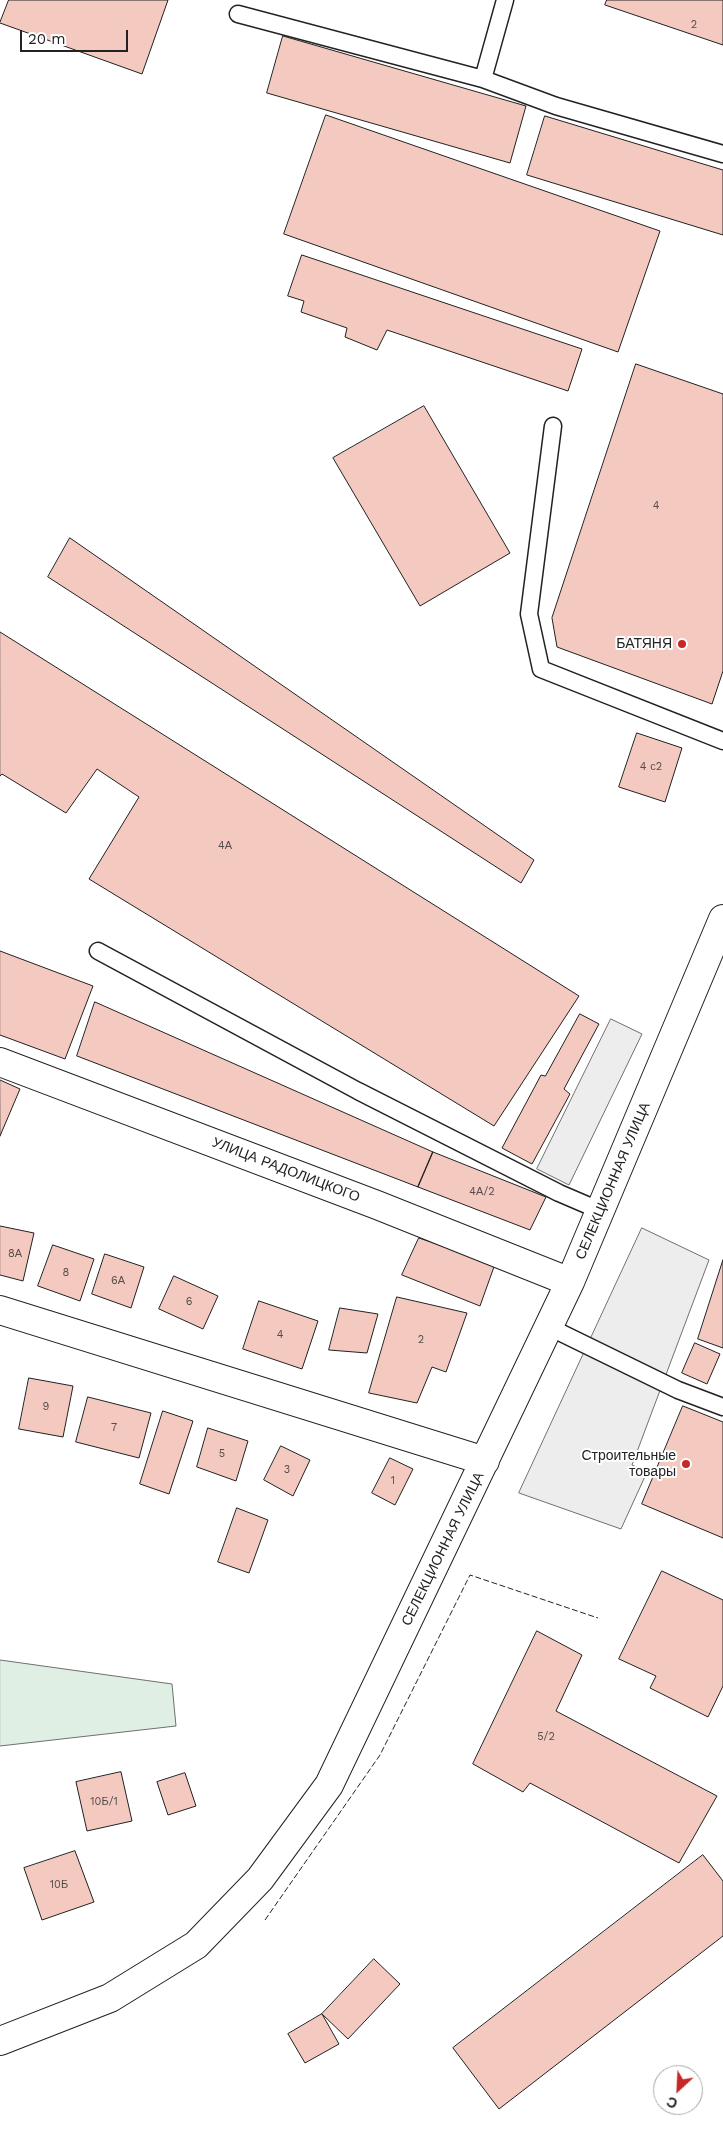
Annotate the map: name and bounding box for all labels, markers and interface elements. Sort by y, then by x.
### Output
house number: 2 [691,18,697,32]
scale bar [22,20,130,52]
text: 20 m [28,30,66,48]
house number: 4 [653,499,659,513]
place label: БАТЯНЯ [616,636,672,652]
marker: БАТЯНЯ [676,638,688,650]
house number: 4 с2 [640,760,662,774]
house number: 4А [218,839,232,853]
street label: СЕЛЕКЦИОННАЯ УЛИЦА [572,1100,654,1262]
street label: УЛИЦА РАДОЛИЦКОГО [210,1134,362,1206]
house number: 4А/2 [469,1185,495,1199]
house number: 8А [8,1247,22,1261]
house number: 8 [63,1266,69,1280]
house number: 6А [111,1274,125,1288]
house number: 6 [186,1295,192,1309]
house number: 4 [277,1328,283,1342]
house number: 2 [418,1333,424,1347]
house number: 9 [43,1400,49,1414]
house number: 7 [111,1421,117,1435]
house number: 5 [219,1447,225,1461]
place label: Строительные товары [581,1448,676,1480]
marker: Строительные товары [680,1458,692,1470]
house number: 3 [284,1463,290,1477]
street label: СЕЛЕКЦИОННАЯ УЛИЦА [398,1469,488,1629]
house number: 1 [391,1474,395,1488]
house number: 5/2 [537,1730,555,1744]
house number: 10Б/1 [90,1795,118,1809]
house number: 10Б [50,1878,68,1892]
north arrow [653,2065,703,2115]
text: С [664,2093,680,2112]

